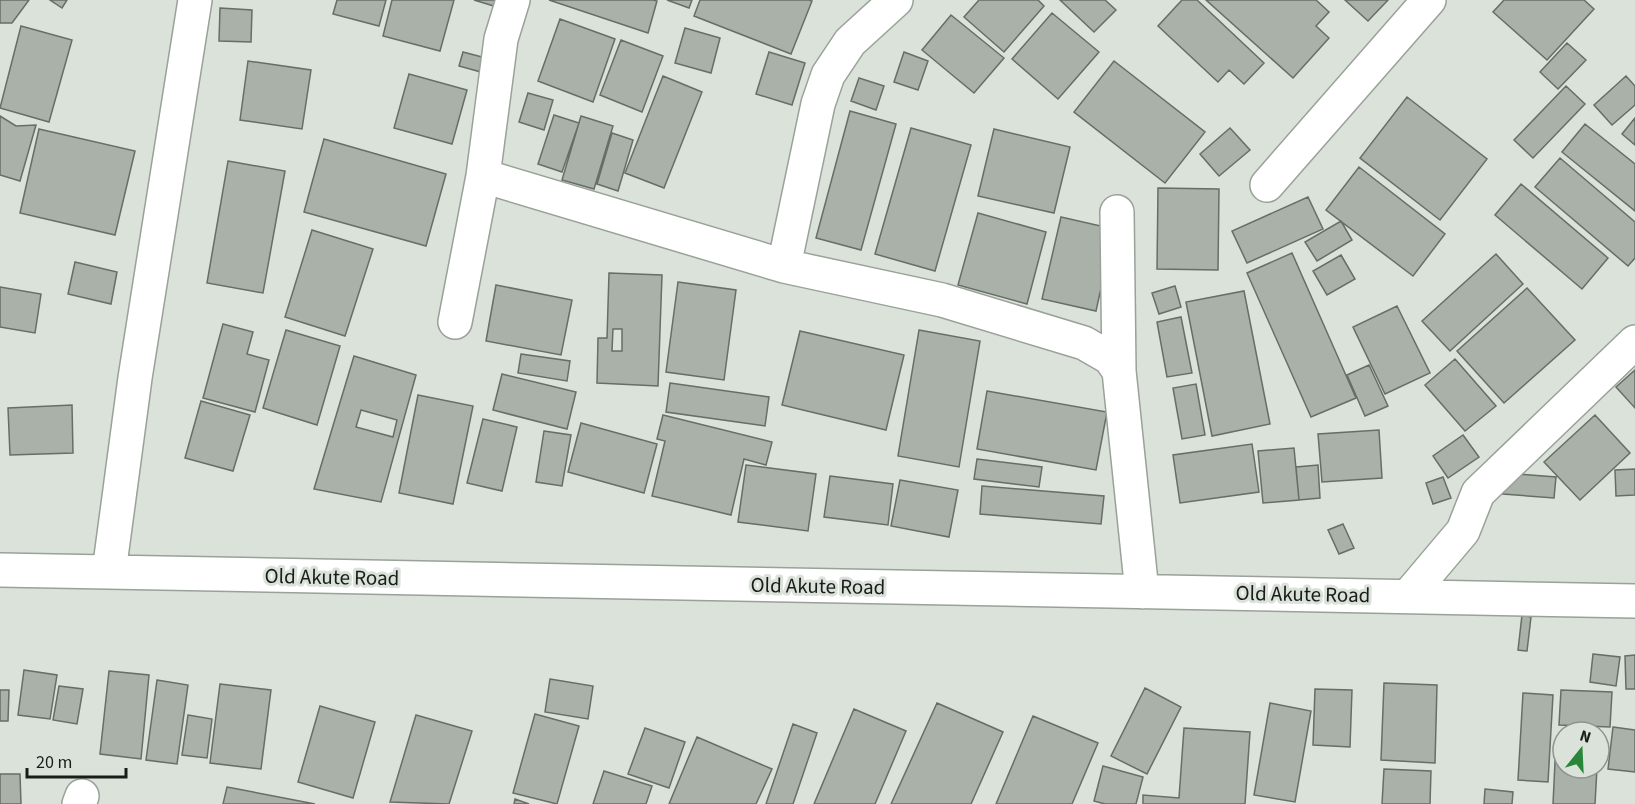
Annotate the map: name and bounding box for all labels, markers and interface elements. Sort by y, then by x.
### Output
street label: Old Akute Road [264,561,400,593]
street label: Old Akute Road [750,570,886,602]
street label: Old Akute Road [1235,578,1371,610]
north arrow [1551,720,1611,780]
text: N [1577,725,1594,749]
scale bar [27,741,126,779]
text: 20 m [36,750,72,775]

